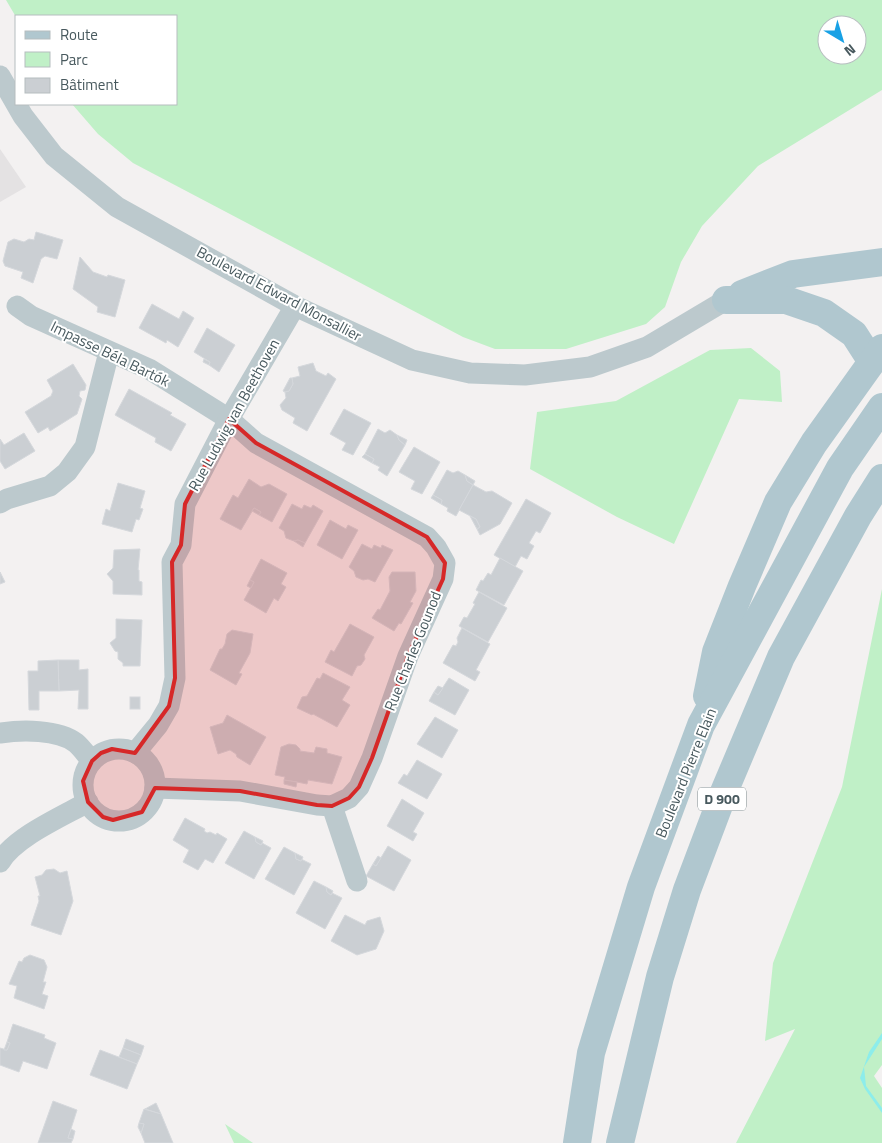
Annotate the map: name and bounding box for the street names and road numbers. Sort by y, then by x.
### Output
street label: Boulevard Edward Monsallier [193,240,366,347]
street label: Impasse Béla Bartók [47,315,174,392]
street label: Rue Ludwig van Beethoven [182,334,285,495]
street label: Rue Charles Gounod [378,587,447,714]
street label: Boulevard Pierre Elain [649,704,722,841]
road number: D 900 [698,788,746,811]

